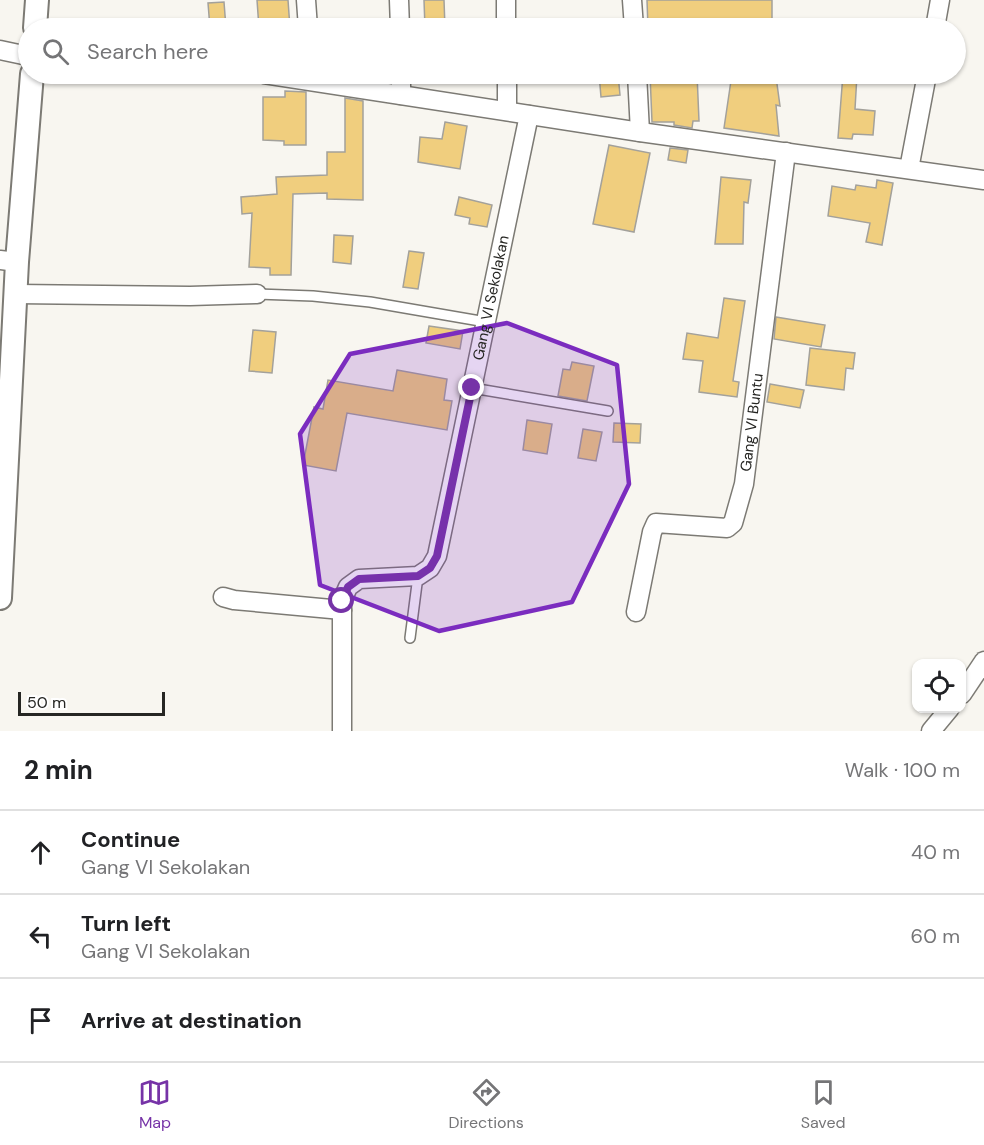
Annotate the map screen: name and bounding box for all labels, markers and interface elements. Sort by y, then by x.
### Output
search box [18,18,966,84]
icon: search [39,35,72,68]
text: Search here [87,37,208,66]
street label: Gang VI Sekolakan [468,234,514,362]
street label: Gang VI Buntu [736,372,768,473]
route end [458,374,484,400]
route start [328,587,354,613]
map controls [912,659,966,713]
button: locate [912,659,966,713]
scale bar [18,689,165,716]
text: 50 m [27,692,66,713]
text: 2 min [24,753,93,787]
text: Walk · 100 m [845,757,960,783]
text: Continue [81,825,180,854]
icon: ahead [24,836,57,869]
text: 40 m [911,839,960,865]
text: Gang VI Sekolakan [81,854,250,880]
text: Turn left [81,909,171,938]
icon: left [24,920,57,953]
text: 60 m [911,923,960,949]
text: Gang VI Sekolakan [81,938,250,964]
icon: arrive [24,1004,57,1037]
text: Arrive at destination [81,1006,302,1035]
tab: Map [138,1076,171,1133]
tab: Directions [448,1076,524,1133]
tab: Saved [801,1076,846,1133]

